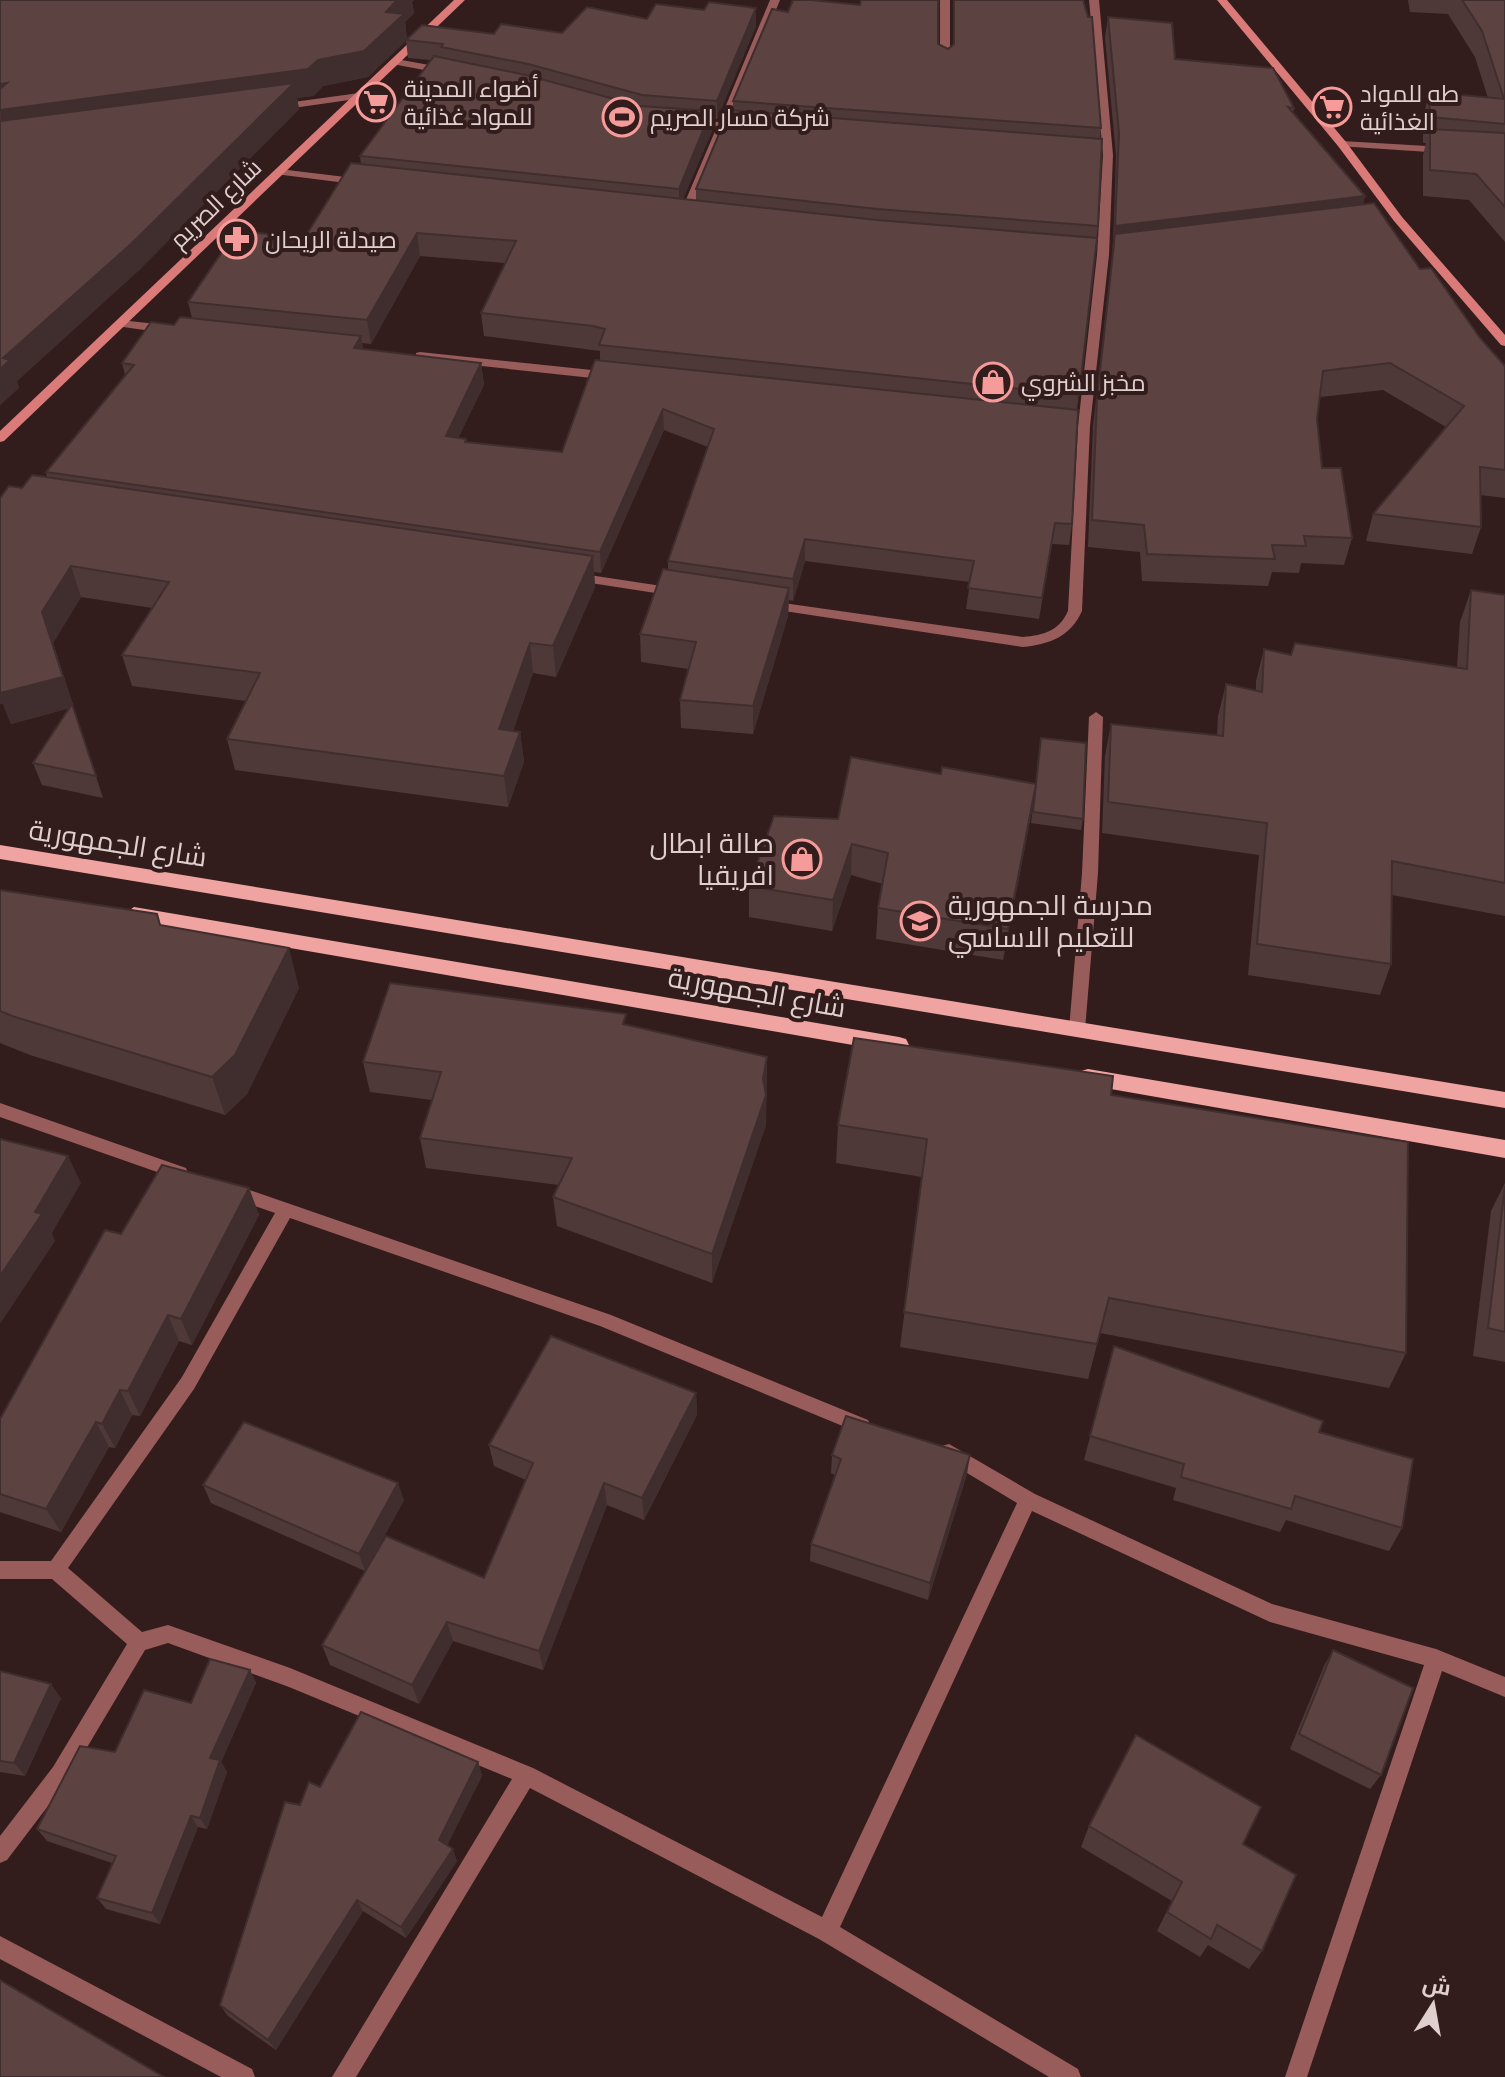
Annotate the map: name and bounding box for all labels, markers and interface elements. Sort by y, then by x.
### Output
place label: أضواء المدينة للمواد غذائية [404,72,538,132]
place label: طه للمواد الغذائية [1360,77,1459,137]
supermarket icon: أضواء المدينة للمواد غذائية [355,81,397,123]
supermarket icon: طه للمواد الغذائية [1311,86,1353,128]
sports icon: شركة مسار الصريم [601,96,643,138]
place label: شركة مسار الصريم [650,101,830,134]
street label: شارع الصريم [162,151,269,256]
pharmacy icon: صيدلة الريحان [216,218,258,260]
place label: صيدلة الريحان [265,223,397,255]
shop icon: مخبز الشروي [972,361,1014,403]
place label: مخبز الشروي [1021,366,1146,401]
street label: شارع الجمهورية [26,810,210,876]
place label: صالة ابطال افريقيا [650,824,774,894]
shop icon: صالة ابطال افريقيا [781,838,823,880]
place label: مدرسة الجمهورية للتعليم الاساسي [948,886,1153,958]
school or university icon: مدرسة الجمهورية للتعليم الاساسي [899,900,941,942]
street label: شارع الجمهورية [665,958,849,1026]
north arrow [1393,1965,1473,2045]
text: ش [1420,1968,1454,2003]

